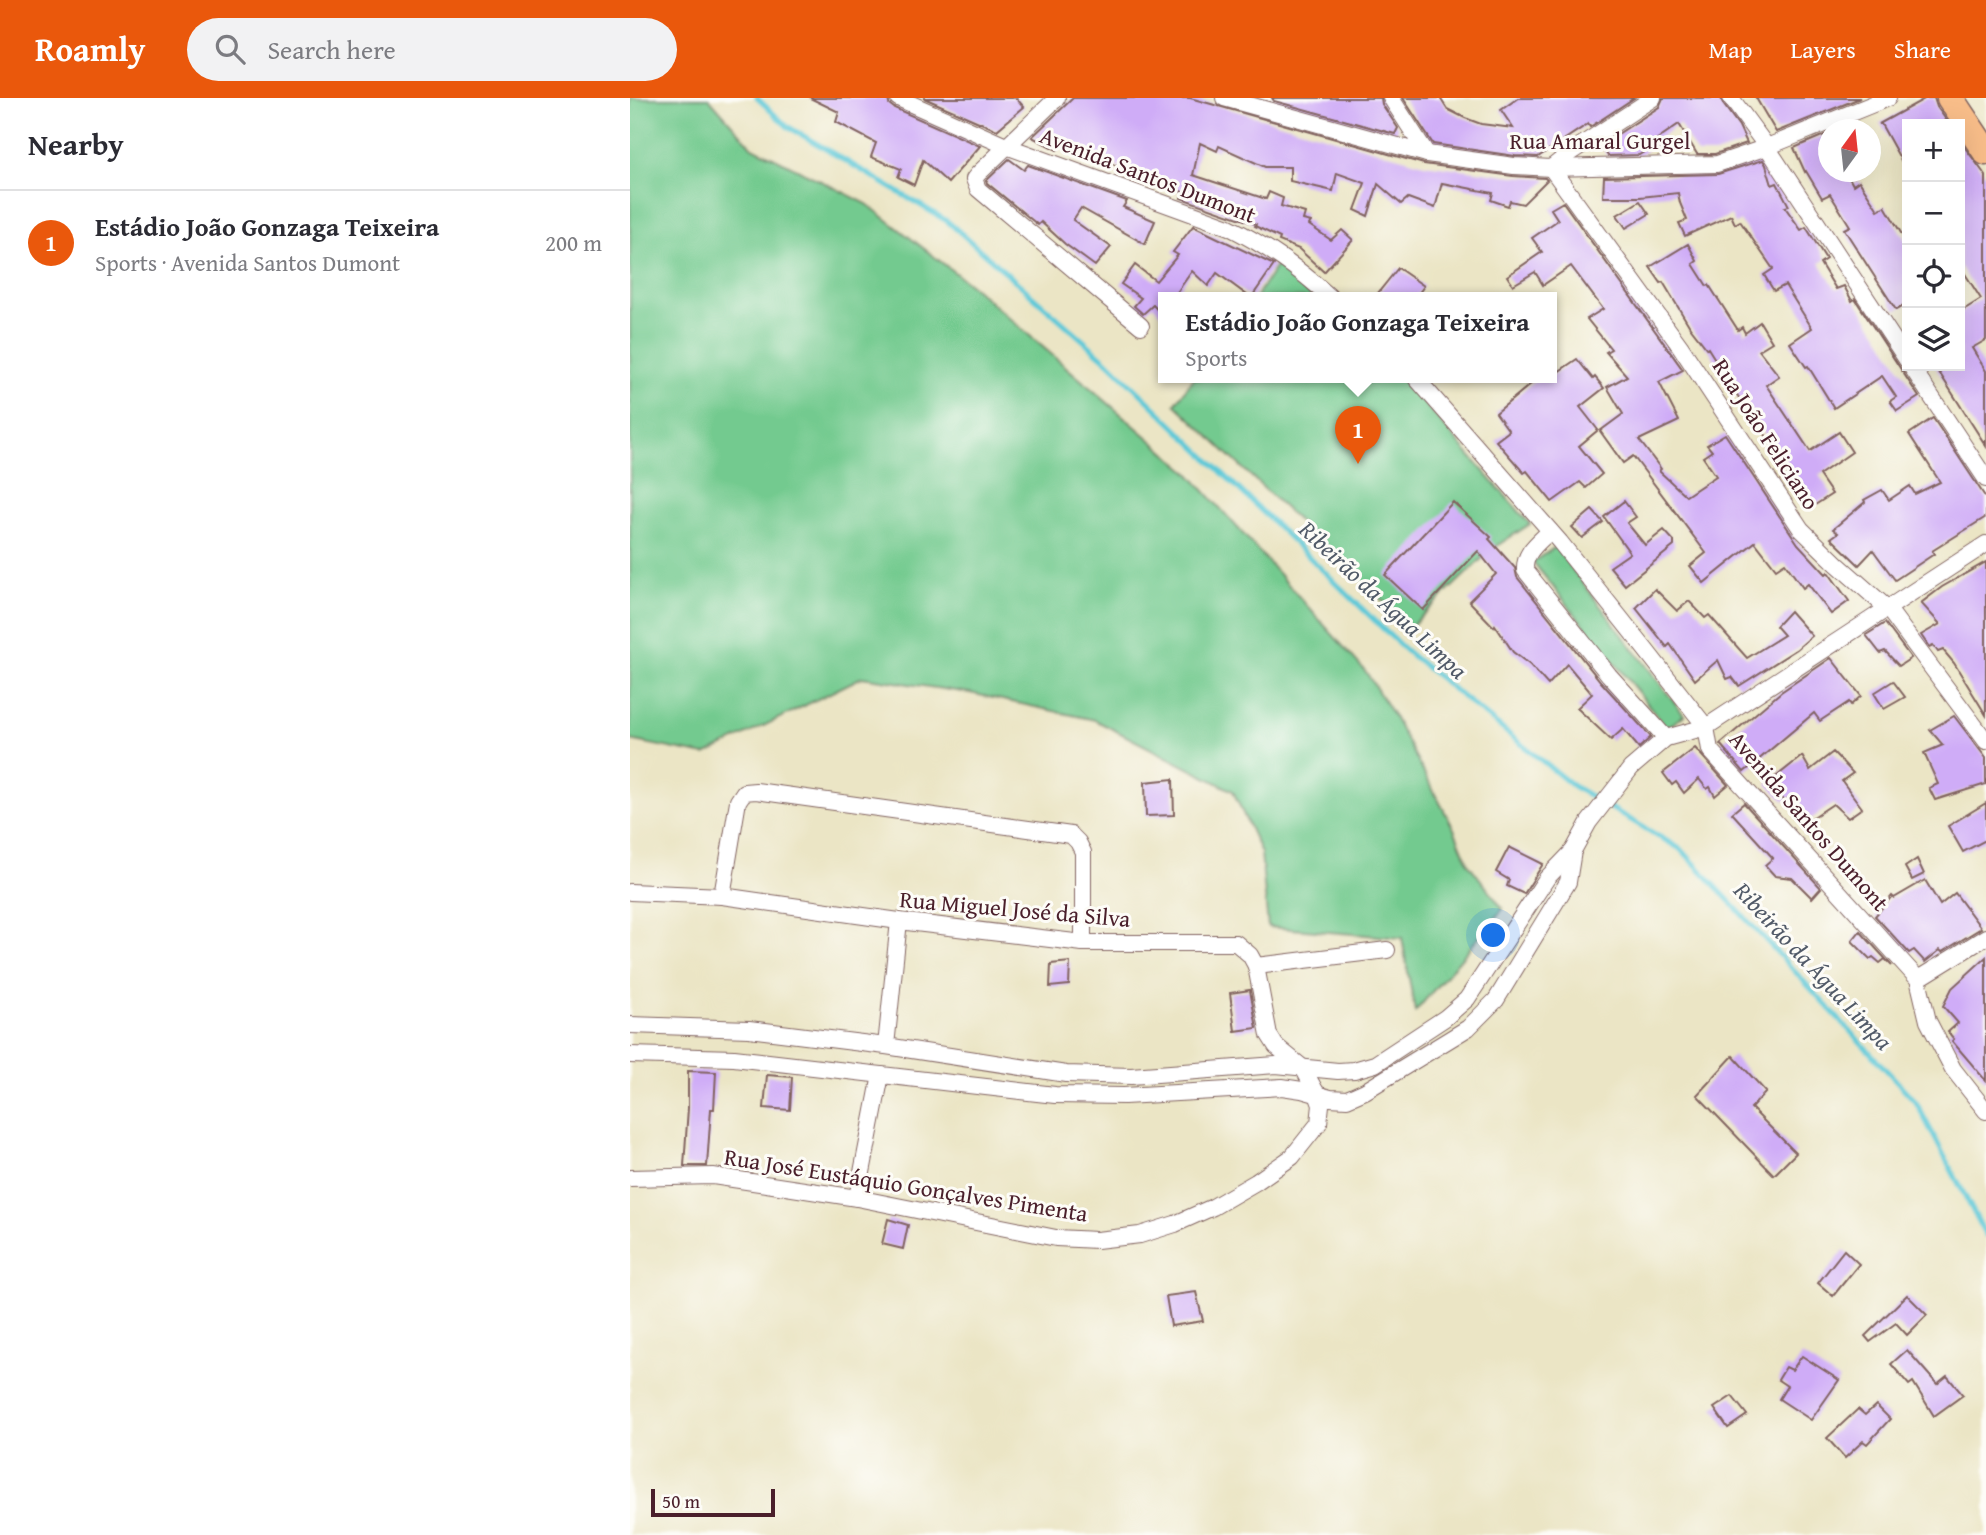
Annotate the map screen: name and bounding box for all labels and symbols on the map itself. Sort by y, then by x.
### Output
street label: Avenida Santos Dumont [1035,118,1261,231]
north arrow [1818,119,1881,182]
street label: Rua Amaral Gurgel [1509,124,1691,157]
street label: Rua João Feliciano [1705,352,1828,516]
pin: 1 [1335,406,1381,464]
water label: Ribeirão da Água Limpa [1291,512,1475,687]
street label: Avenida Santos Dumont [1722,723,1897,918]
water label: Ribeirão da Água Limpa [1725,873,1901,1058]
street label: Rua Miguel José da Silva [898,882,1132,935]
your location [1476,918,1510,952]
street label: Rua José Eustáquio Gonçalves Pimenta [722,1139,1090,1230]
scale bar [651,1486,775,1518]

